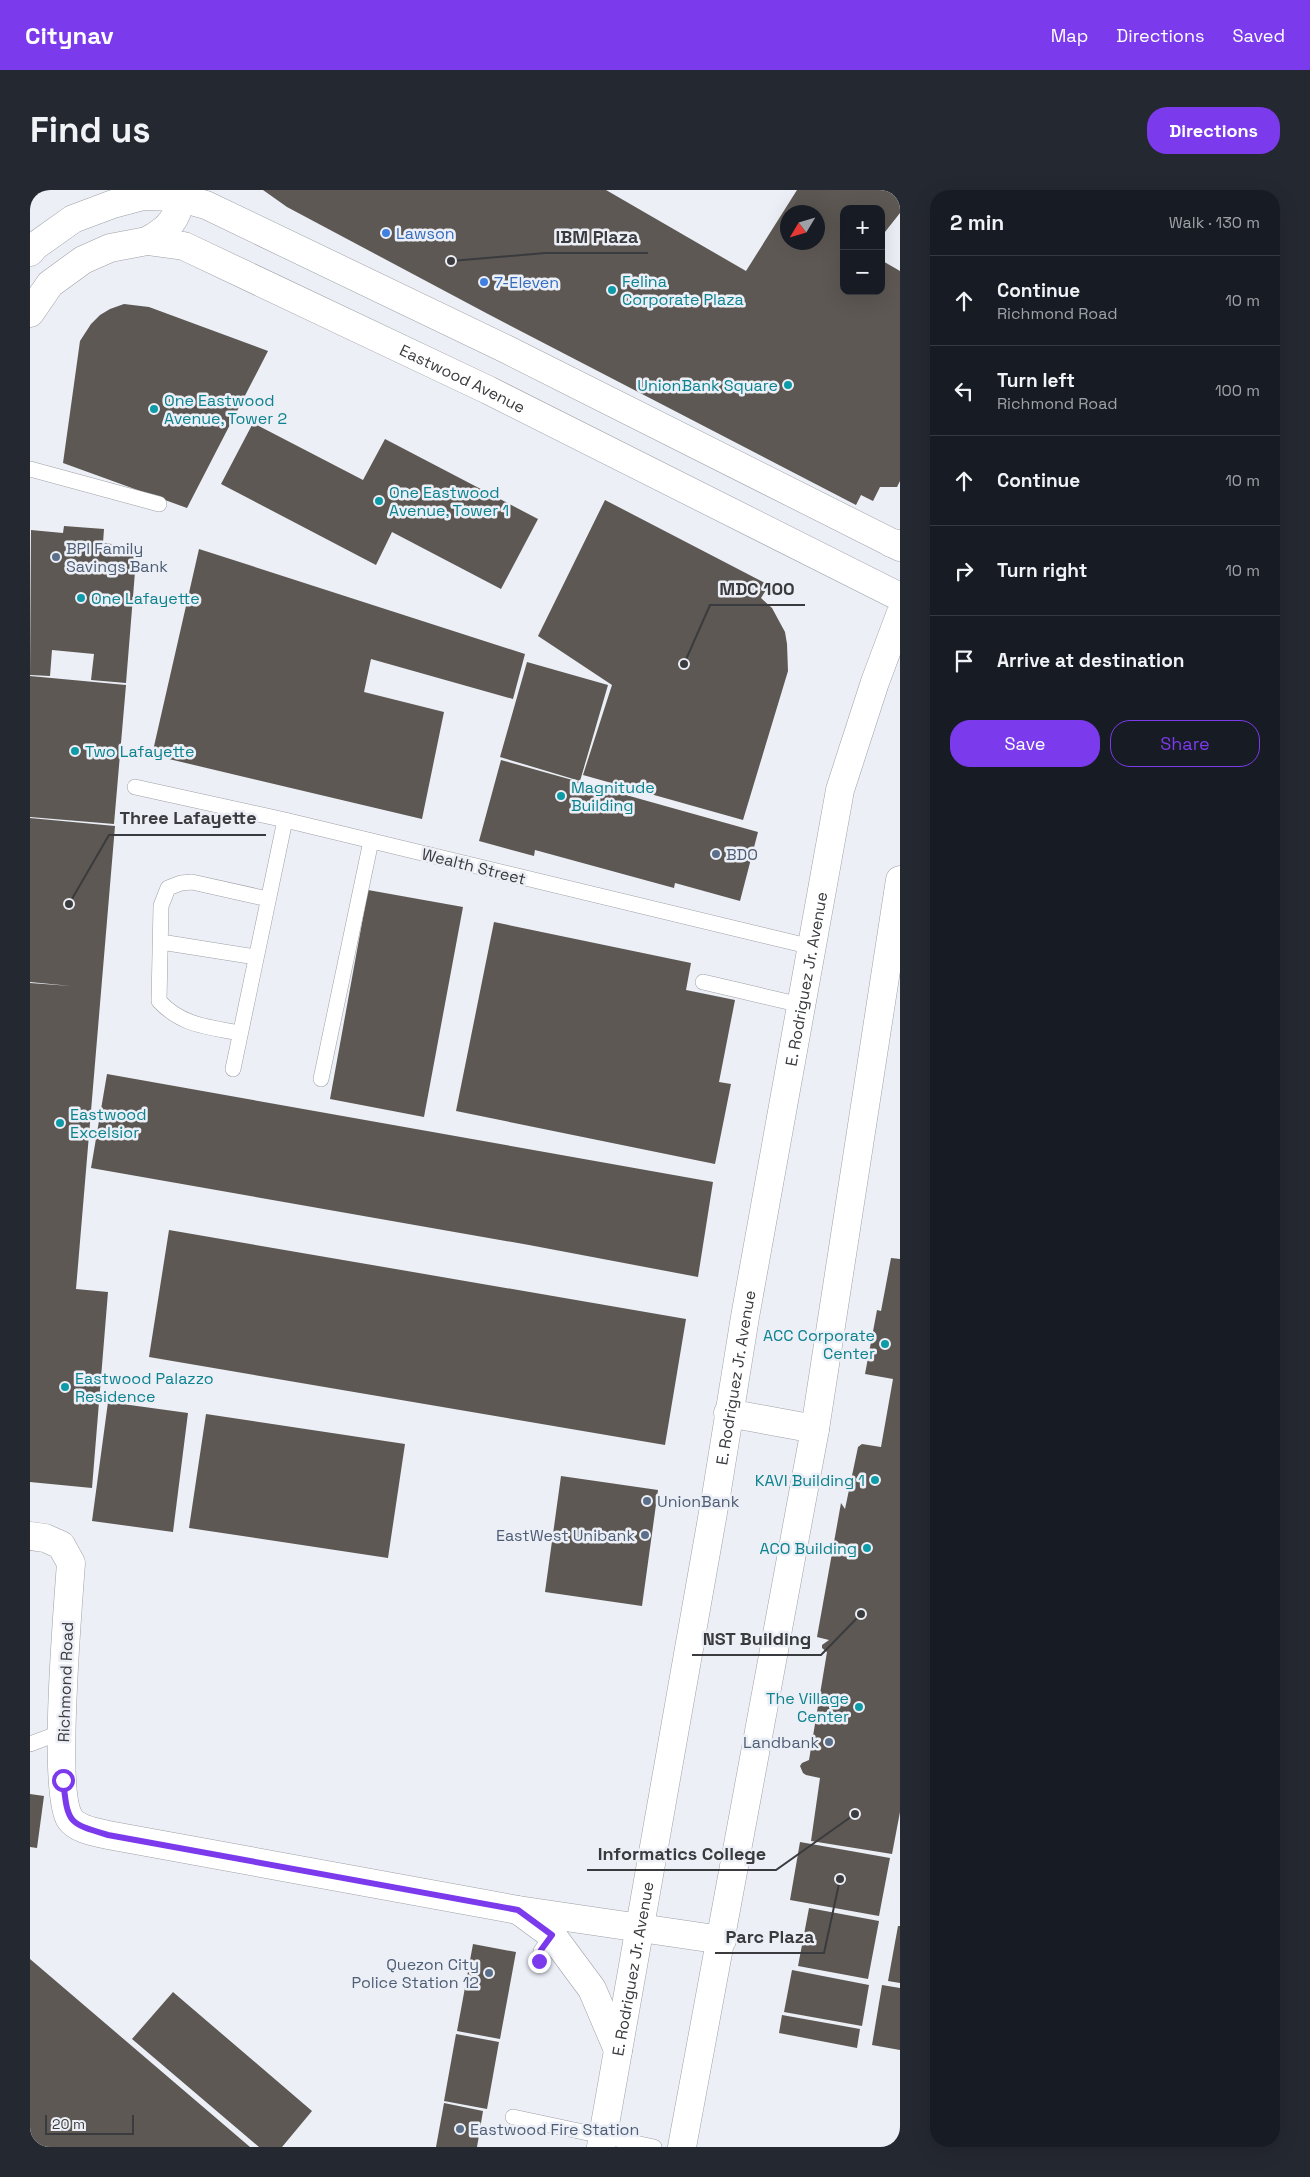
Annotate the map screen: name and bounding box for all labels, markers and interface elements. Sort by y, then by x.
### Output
text: Citynav [25,20,114,51]
text: Map [1051,24,1088,47]
text: Directions [1116,24,1205,47]
text: Saved [1233,24,1285,47]
button: Directions [1147,107,1280,154]
text: Find us [30,108,151,152]
north arrow [780,205,825,250]
map controls [840,205,885,295]
button: + [840,205,885,250]
text: 2 min [950,209,1004,236]
text: Walk · 130 m [1169,212,1260,233]
callout: IBM Plaza [545,220,648,253]
place label: Lawson [396,223,455,244]
text: IBM Plaza [556,225,639,248]
marker: Lawson [380,227,392,239]
button: − [840,250,885,295]
place label: Felina Corporate Plaza [622,271,744,310]
place label: 7-Eleven [494,272,559,293]
marker: 7-Eleven [478,276,490,288]
text: Continue [997,278,1080,303]
marker: Felina Corporate Plaza [606,284,618,296]
icon: ahead [950,287,978,315]
text: 10 m [1225,290,1260,311]
text: Richmond Road [997,303,1118,324]
street label: Eastwood Avenue [396,340,529,418]
text: Turn left [997,368,1075,393]
place label: UnionBank Square [637,375,778,396]
icon: left [950,377,978,405]
marker: UnionBank Square [782,379,794,391]
text: 100 m [1215,380,1260,401]
place label: One Eastwood Avenue, Tower 2 [164,390,287,429]
text: Richmond Road [997,393,1118,414]
marker: One Eastwood Avenue, Tower 2 [148,403,160,415]
icon: ahead [950,467,978,495]
text: Continue [997,468,1080,493]
text: 10 m [1225,470,1260,491]
place label: One Eastwood Avenue, Tower 1 [389,482,509,521]
marker: One Eastwood Avenue, Tower 1 [373,495,385,507]
place label: BPI Family Savings Bank [66,538,168,577]
marker: BPI Family Savings Bank [50,551,62,563]
icon: right [950,557,978,585]
text: Turn right [997,558,1087,583]
text: 10 m [1225,560,1260,581]
callout: MDC 100 [710,572,805,605]
text: MDC 100 [719,577,795,600]
place label: One Lafayette [91,588,200,609]
marker: One Lafayette [75,592,87,604]
icon: arrive [950,647,978,675]
text: Arrive at destination [997,648,1185,673]
button: Save [950,720,1100,767]
button: Share [1110,720,1260,767]
place label: Two Lafayette [85,741,194,762]
marker: Two Lafayette [69,745,81,757]
place label: Magnitude Building [571,777,655,816]
marker: Magnitude Building [555,790,567,802]
callout: Three Lafayette [109,802,266,835]
text: Three Lafayette [119,806,257,829]
street label: Wealth Street [420,843,528,890]
place label: BDO [726,844,758,865]
marker: BDO [710,848,722,860]
street label: E. Rodriguez Jr. Avenue [780,890,832,1068]
place label: Eastwood Excelsior [70,1104,147,1143]
marker: Eastwood Excelsior [54,1117,66,1129]
street label: E. Rodriguez Jr. Avenue [711,1289,761,1467]
place label: ACC Corporate Center [763,1325,875,1364]
marker: ACC Corporate Center [879,1338,891,1350]
place label: Eastwood Palazzo Residence [75,1368,214,1407]
marker: Eastwood Palazzo Residence [59,1381,71,1393]
place label: KAVI Building 1 [755,1470,865,1491]
marker: KAVI Building 1 [869,1474,881,1486]
place label: UnionBank [657,1491,740,1512]
marker: UnionBank [641,1495,653,1507]
place label: EastWest Unibank [496,1525,635,1546]
marker: EastWest Unibank [639,1529,651,1541]
place label: ACO Building [759,1538,857,1559]
marker: ACO Building [861,1542,873,1554]
street label: Richmond Road [53,1621,78,1743]
callout: NST Building [692,1622,821,1655]
text: NST Building [703,1627,811,1650]
place label: The Village Center [766,1688,849,1727]
marker: The Village Center [853,1701,865,1713]
place label: Landbank [743,1732,819,1753]
marker: Landbank [823,1736,835,1748]
route start [52,1769,75,1792]
callout: Informatics College [587,1837,776,1870]
text: Informatics College [598,1842,766,1865]
street label: E. Rodriguez Jr. Avenue [607,1880,659,2058]
callout: Parc Plaza [715,1920,824,1953]
text: Parc Plaza [726,1925,815,1948]
route end [528,1950,551,1973]
place label: Quezon City Police Station 12 [352,1954,479,1993]
marker: Quezon City Police Station 12 [483,1967,495,1979]
scale bar [45,2112,134,2135]
text: 20 m [52,2115,85,2133]
place label: Eastwood Fire Station [470,2119,639,2140]
marker: Eastwood Fire Station [454,2123,466,2135]

